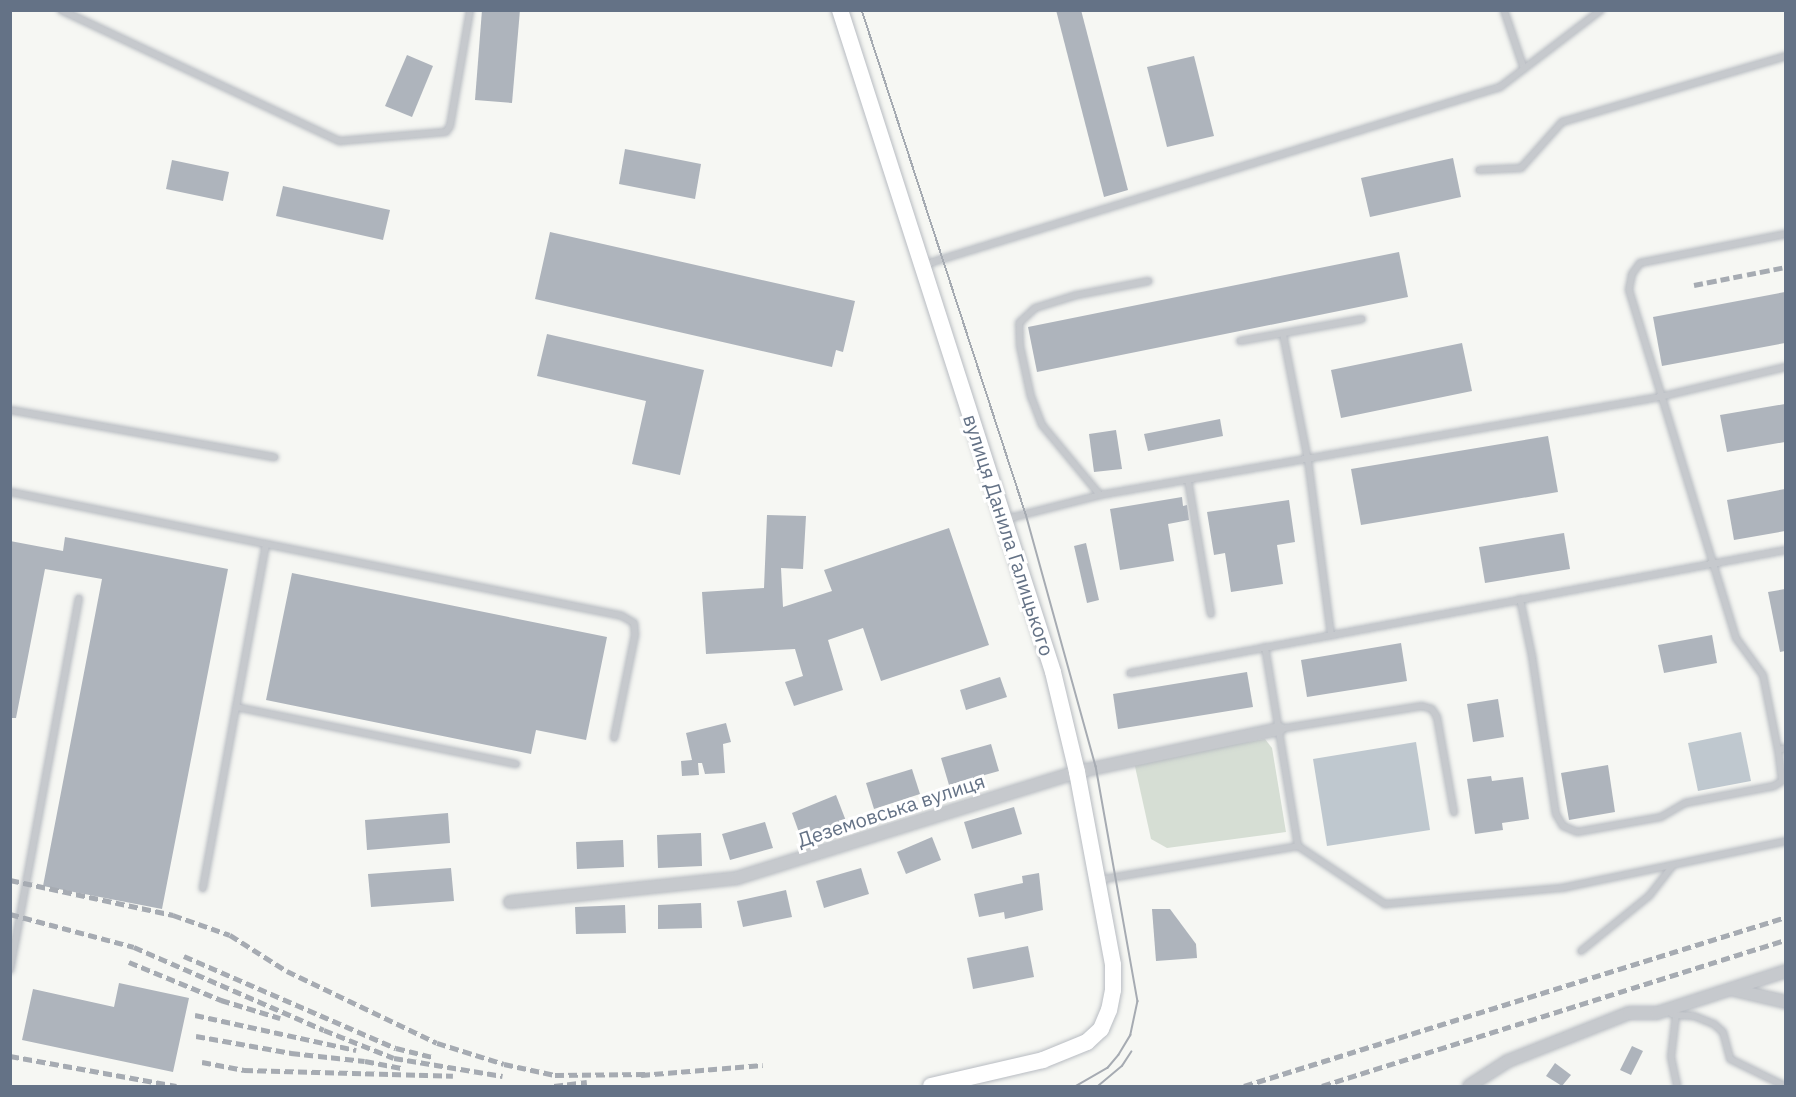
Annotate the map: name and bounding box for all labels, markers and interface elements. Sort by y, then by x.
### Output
street label: вулиця Данила Галицького [959,411,1059,659]
street label: Деземовська вулиця [794,768,988,852]

